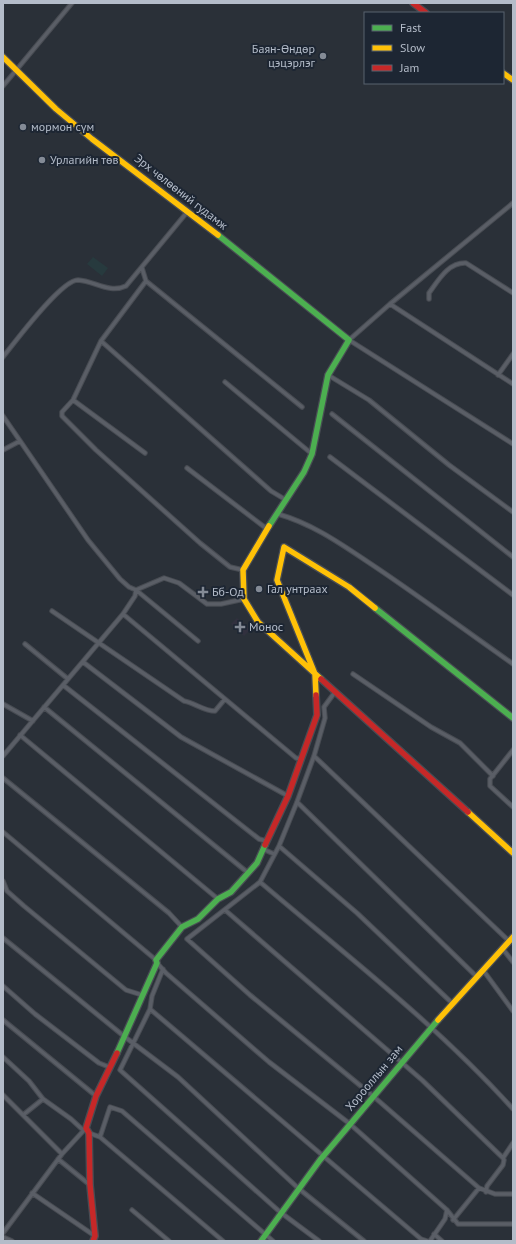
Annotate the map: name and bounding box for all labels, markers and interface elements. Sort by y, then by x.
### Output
legend [364,12,504,84]
text: Fast [400,20,421,35]
text: Slow [400,40,425,55]
place label: Баян-Өндөр цэцэрлэг [252,41,316,70]
marker: Баян-Өндөр цэцэрлэг [318,51,328,61]
text: Jam [399,60,419,75]
place label: мормон сүм [31,119,94,134]
marker: мормон сүм [18,122,28,132]
street label: Эрх чөлөөний гудамж [132,151,231,233]
place label: Урлагийн төв [50,152,118,167]
marker: Урлагийн төв [37,155,47,165]
place label: Гал унтраах [267,581,328,596]
place label: Бб-Од [212,584,244,599]
marker: Гал унтраах [254,584,264,594]
marker: Бб-Од [197,586,209,598]
place label: Монос [249,619,284,634]
marker: Монос [234,621,246,633]
street label: Хорооллын зам [342,1042,405,1114]

